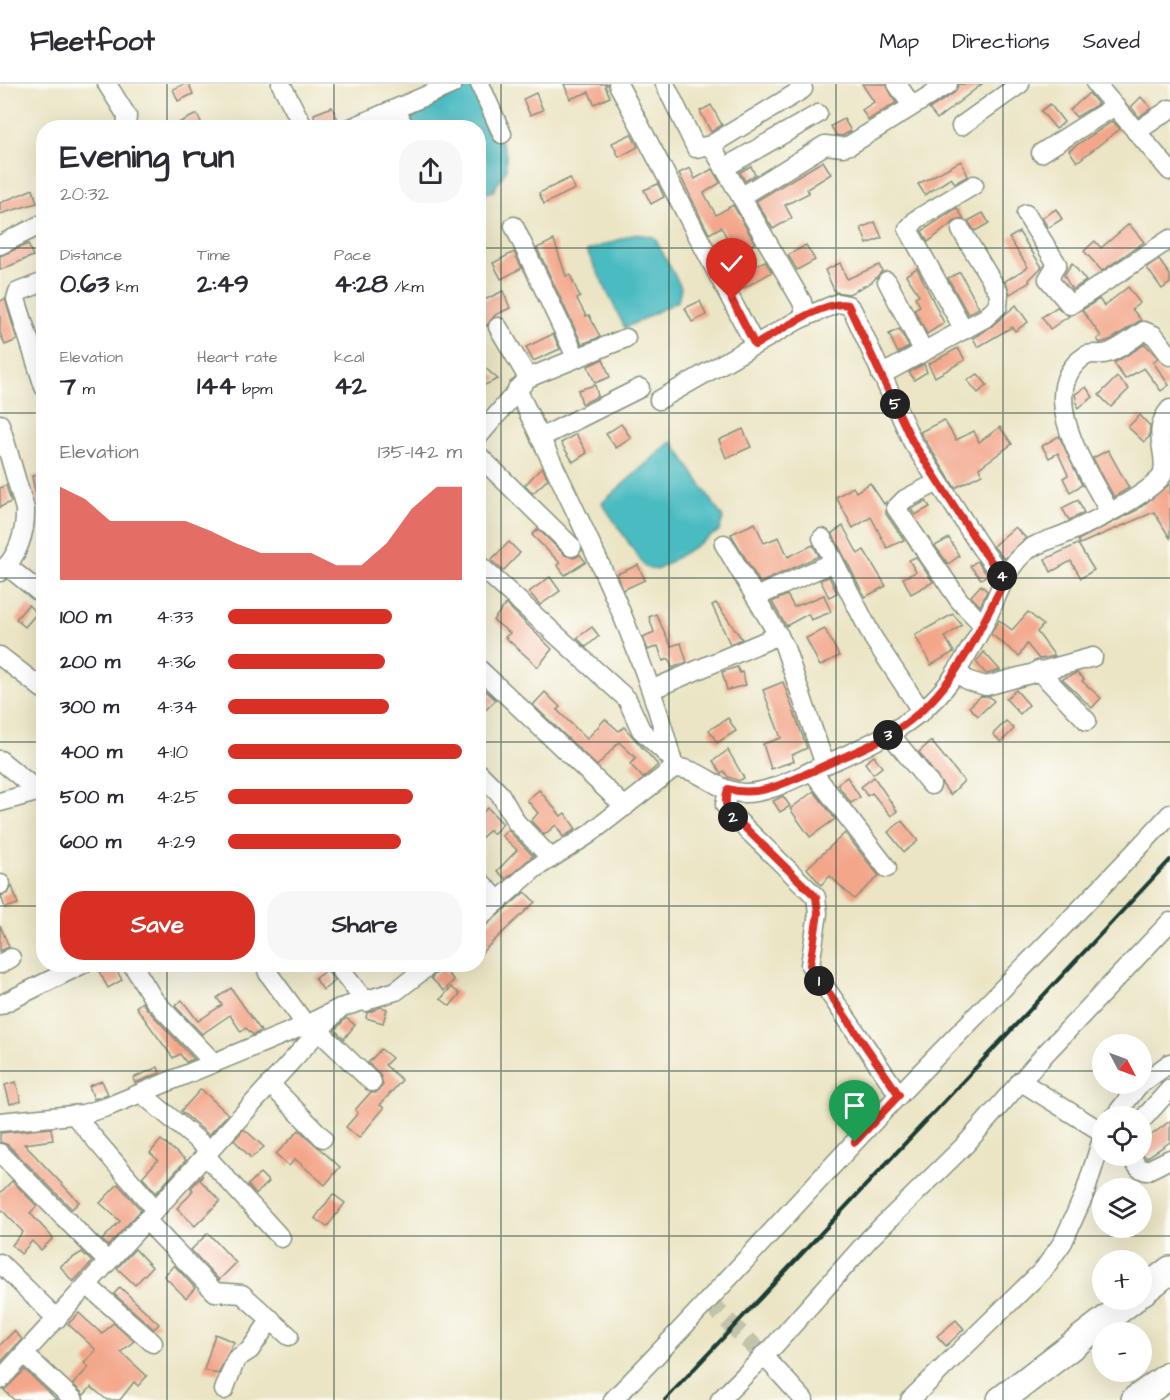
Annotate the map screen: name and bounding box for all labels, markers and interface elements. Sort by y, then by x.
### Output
text: Fleetfoot [30,22,155,61]
text: Map [879,27,919,56]
text: Directions [952,27,1050,56]
text: Saved [1083,27,1140,56]
text: Evening run [60,134,234,180]
button: share [399,140,462,203]
text: 20:32 [60,180,109,208]
pin [706,238,757,300]
text: Distance [60,244,122,266]
text: Time [197,244,231,266]
text: Pace [334,244,371,266]
icon: check [715,247,748,280]
text: 0.63 [60,266,110,302]
text: 2:49 [197,266,249,302]
text: 4:28 [334,266,388,302]
text: km [110,276,138,298]
text: /km [388,276,424,298]
text: Elevation [60,346,123,368]
text: Heart rate [197,346,277,368]
text: kcal [334,346,365,368]
text: 7 [60,368,76,404]
text: 144 [197,368,236,404]
text: 42 [334,368,367,404]
text: m [76,378,95,400]
text: bpm [236,378,272,400]
pin: 5 [880,389,910,419]
text: 5 [889,393,901,415]
text: Elevation [60,438,139,466]
text: 135–142 m [378,438,462,466]
pin: 4 [987,561,1017,591]
text: 4 [997,565,1007,587]
text: 100 m [60,603,111,631]
text: 4:33 [156,603,193,631]
text: 200 m [60,648,120,676]
text: 4:36 [156,648,196,676]
text: 300 m [60,693,119,721]
text: 4:34 [156,693,197,721]
pin: 3 [873,720,903,750]
text: 3 [884,724,892,746]
text: 400 m [60,738,122,766]
text: 4:10 [156,738,188,766]
text: 500 m [60,783,123,811]
text: 4:25 [156,783,199,811]
pin: 2 [718,802,748,832]
text: 2 [728,806,738,828]
text: 600 m [60,828,121,856]
text: 4:29 [156,828,196,856]
button: Save [60,891,255,960]
button: Share [267,891,462,960]
pin: 1 [804,966,834,996]
text: 1 [818,970,820,992]
north arrow [1092,1034,1152,1094]
map controls [1092,1034,1152,1382]
pin [829,1080,880,1142]
icon: arrive [838,1089,871,1122]
button: locate [1092,1106,1152,1166]
button: layers [1092,1178,1152,1238]
button: + [1092,1250,1152,1310]
button: − [1092,1322,1152,1382]

